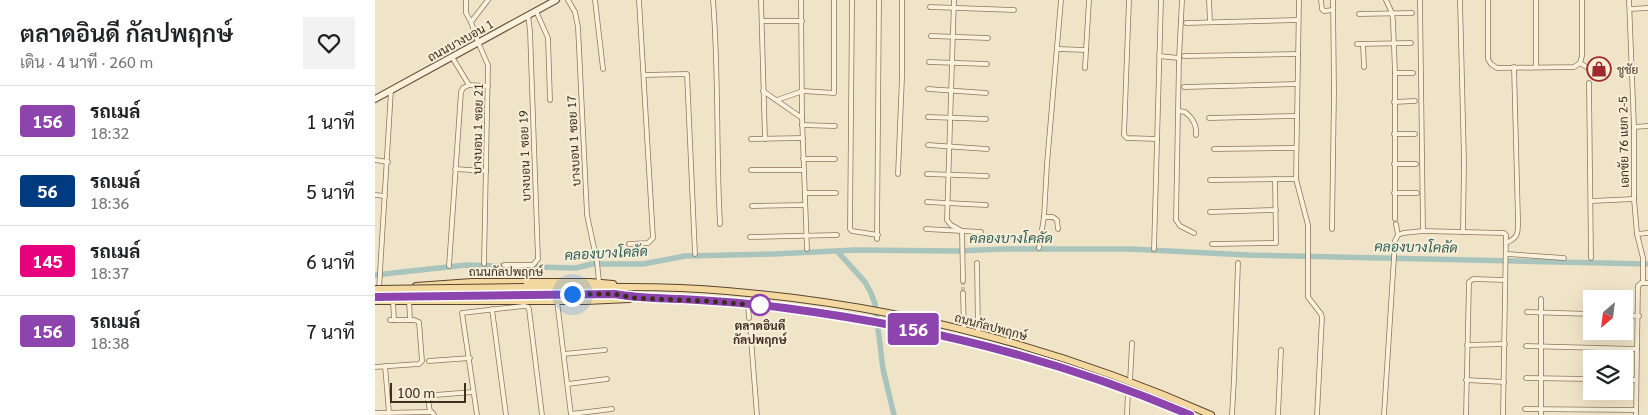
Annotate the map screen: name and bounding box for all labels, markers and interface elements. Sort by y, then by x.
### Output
street label: ถนนบางบอน 1 [424,15,496,65]
text: ตลาดอินดี กัลปพฤกษ์ [20,16,233,48]
button: heart [303,17,355,69]
text: เดิน · 4 นาที · 260 m [20,51,153,72]
shop icon: ชูชัย [1586,56,1612,82]
place label: ชูชัย [1617,61,1638,78]
street label: บางบอน 1 ซอย 21 [468,83,486,175]
street label: บางบอน 1 ซอย 17 [563,95,583,187]
street label: เอกชัย 76 แยก 2-5 [1614,96,1632,188]
text: รถเมล์ [90,98,140,122]
text: 156 [32,109,63,132]
text: 1 นาที [306,109,355,133]
street label: บางบอน 1 ซอย 19 [514,110,534,202]
text: 18:32 [90,122,129,143]
text: รถเมล์ [90,168,140,192]
text: 56 [37,179,58,202]
text: 5 นาที [306,179,355,203]
text: 18:36 [90,192,129,213]
water label: คลองบางโคลัด [969,228,1053,246]
water label: คลองบางโคลัด [1374,236,1458,256]
text: รถเมล์ [90,238,140,262]
water label: คลองบางโคลัด [564,241,648,263]
text: 145 [32,249,63,272]
text: 6 นาที [306,249,355,273]
text: 18:37 [90,262,129,283]
street label: ถนนกัลปพฤกษ์ [469,263,544,279]
your location [560,282,585,307]
north arrow [1583,290,1633,340]
map controls [1583,290,1633,400]
marker: ตลาดอินดี กัลปพฤกษ์ [749,294,771,316]
text: รถเมล์ [90,308,140,332]
street label: ถนนกัลปพฤกษ์ [953,309,1030,344]
line badge: 156 [884,313,942,345]
place label: ตลาดอินดี กัลปพฤกษ์ [733,317,788,347]
text: 156 [898,317,928,340]
text: 156 [32,319,63,342]
text: 7 นาที [306,319,355,343]
text: 18:38 [90,332,129,353]
button: layers [1583,350,1633,400]
scale bar [390,380,466,403]
text: 100 m [397,383,435,401]

